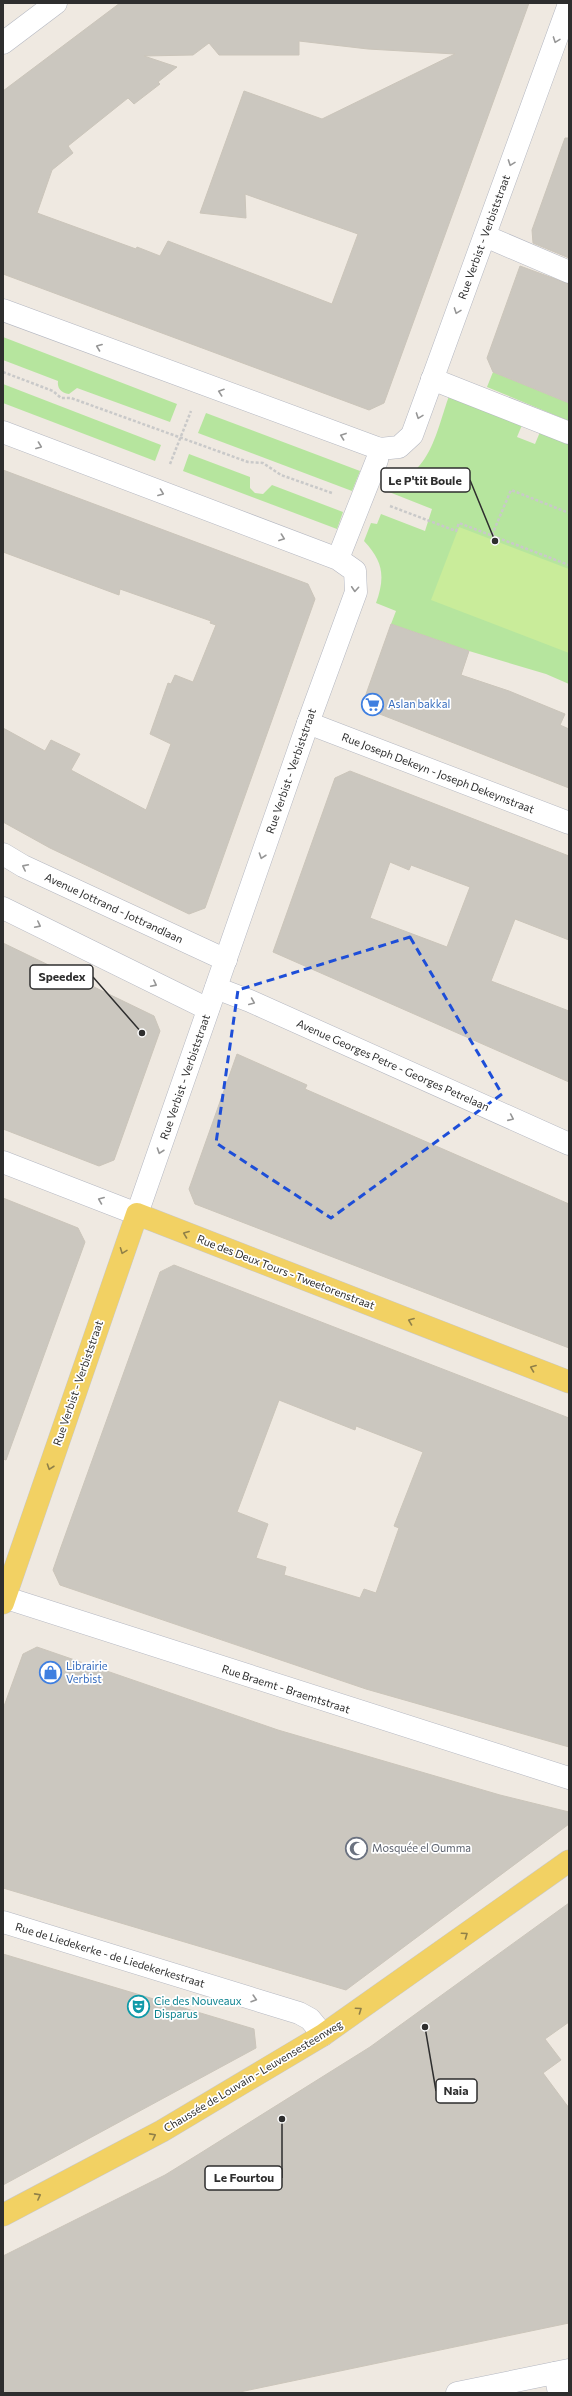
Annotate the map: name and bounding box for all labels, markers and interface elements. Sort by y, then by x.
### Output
one-way arrow [552,37,560,44]
one-way arrow [508,159,516,166]
street label: Rue Verbist - Verbiststraat [455,172,512,301]
one-way arrow [454,307,462,314]
one-way arrow [96,343,103,351]
one-way arrow [218,388,225,397]
one-way arrow [415,412,423,419]
one-way arrow [340,432,347,441]
one-way arrow [36,442,43,450]
callout: Le P'tit Boule [381,468,470,492]
text: Le P'tit Boule [388,473,462,487]
one-way arrow [157,489,164,497]
one-way arrow [279,534,286,542]
one-way arrow [350,585,359,592]
supermarket icon: Aslan bakkal [359,691,385,717]
place label: Aslan bakkal [388,697,450,710]
street label: Rue Verbist - Verbiststraat [263,706,318,835]
street label: Rue Joseph Dekeyn - Joseph Dekeynstraat [340,730,537,817]
one-way arrow [258,853,266,860]
one-way arrow [22,864,30,871]
street label: Avenue Jottrand - Jottrandlaan [43,870,185,946]
one-way arrow [34,920,41,928]
callout: Speedex [30,965,93,989]
text: Speedex [38,969,86,983]
one-way arrow [150,979,157,986]
one-way arrow [248,997,256,1005]
street label: Rue Verbist - Verbiststraat [157,1012,212,1141]
street label: Avenue Georges Petre - Georges Petrelaan [295,1016,491,1113]
one-way arrow [507,1113,515,1121]
one-way arrow [156,1148,165,1155]
one-way arrow [97,1196,104,1204]
one-way arrow [182,1230,189,1238]
street label: Rue des Deux Tours - Tweetorenstraat [196,1232,377,1312]
one-way arrow [119,1247,127,1254]
one-way arrow [408,1317,415,1325]
street label: Rue Verbist - Verbiststraat [50,1318,105,1447]
one-way arrow [529,1364,536,1372]
one-way arrow [46,1463,55,1470]
shop icon: Librairie Verbist [37,1659,63,1685]
place label: Librairie Verbist [66,1659,108,1685]
street label: Rue Braemt - Braemtstraat [220,1662,352,1716]
mosque icon: Mosquée el Oumma [344,1835,370,1861]
place label: Mosquée el Oumma [372,1841,471,1854]
street label: Rue de Liedekerke - de Liedekerkestraat [14,1919,207,1990]
one-way arrow [461,1933,468,1940]
theatre icon: Cie des Nouveaux Disparus [126,1994,152,2020]
place label: Cie des Nouveaux Disparus [154,1994,242,2020]
one-way arrow [251,1994,258,2003]
one-way arrow [355,2007,362,2015]
street label: Chaussée de Louvain - Leuvensesteenweg [161,2017,344,2134]
callout: Naia [436,2079,477,2103]
text: Naia [444,2083,469,2097]
one-way arrow [148,2133,156,2141]
callout: Le Fourtou [205,2166,282,2190]
text: Le Fourtou [214,2170,274,2184]
one-way arrow [33,2194,41,2201]

